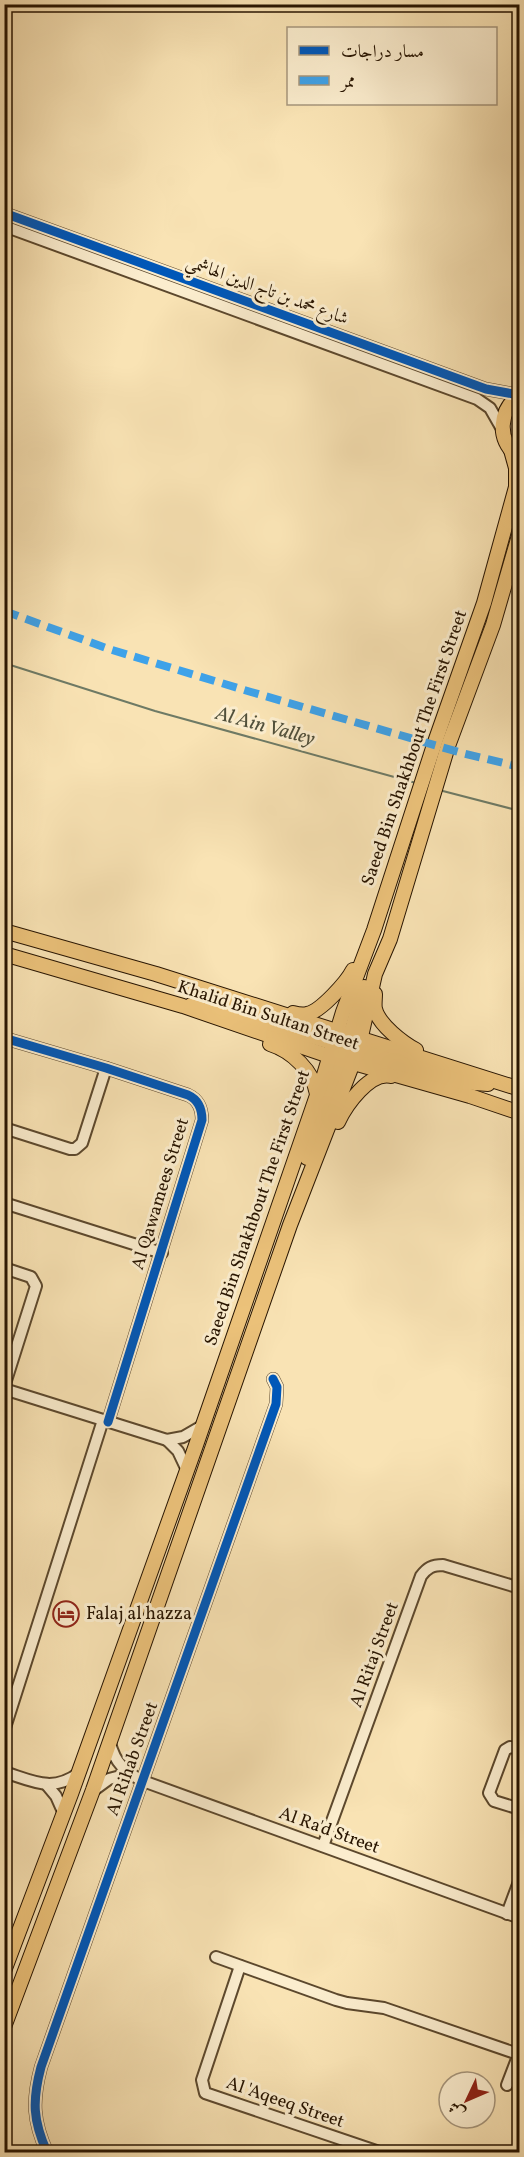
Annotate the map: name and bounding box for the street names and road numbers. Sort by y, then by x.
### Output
street label: شارع محمد بن تاج الدين الهاشمي [181,250,352,335]
street label: Saeed Bin Shakhbout The First Street [356,607,474,889]
street label: Khalid Bin Sultan Street [174,975,362,1057]
street label: Saeed Bin Shakhbout The First Street [199,1067,317,1349]
street label: Al Qawamees Street [126,1115,196,1273]
street label: Al Ritaj Street [344,1599,406,1711]
street label: Al Rihab Street [101,1698,165,1820]
street label: Al Ra'd Street [275,1801,383,1861]
street label: Al 'Aqeeq Street [223,2071,347,2135]

